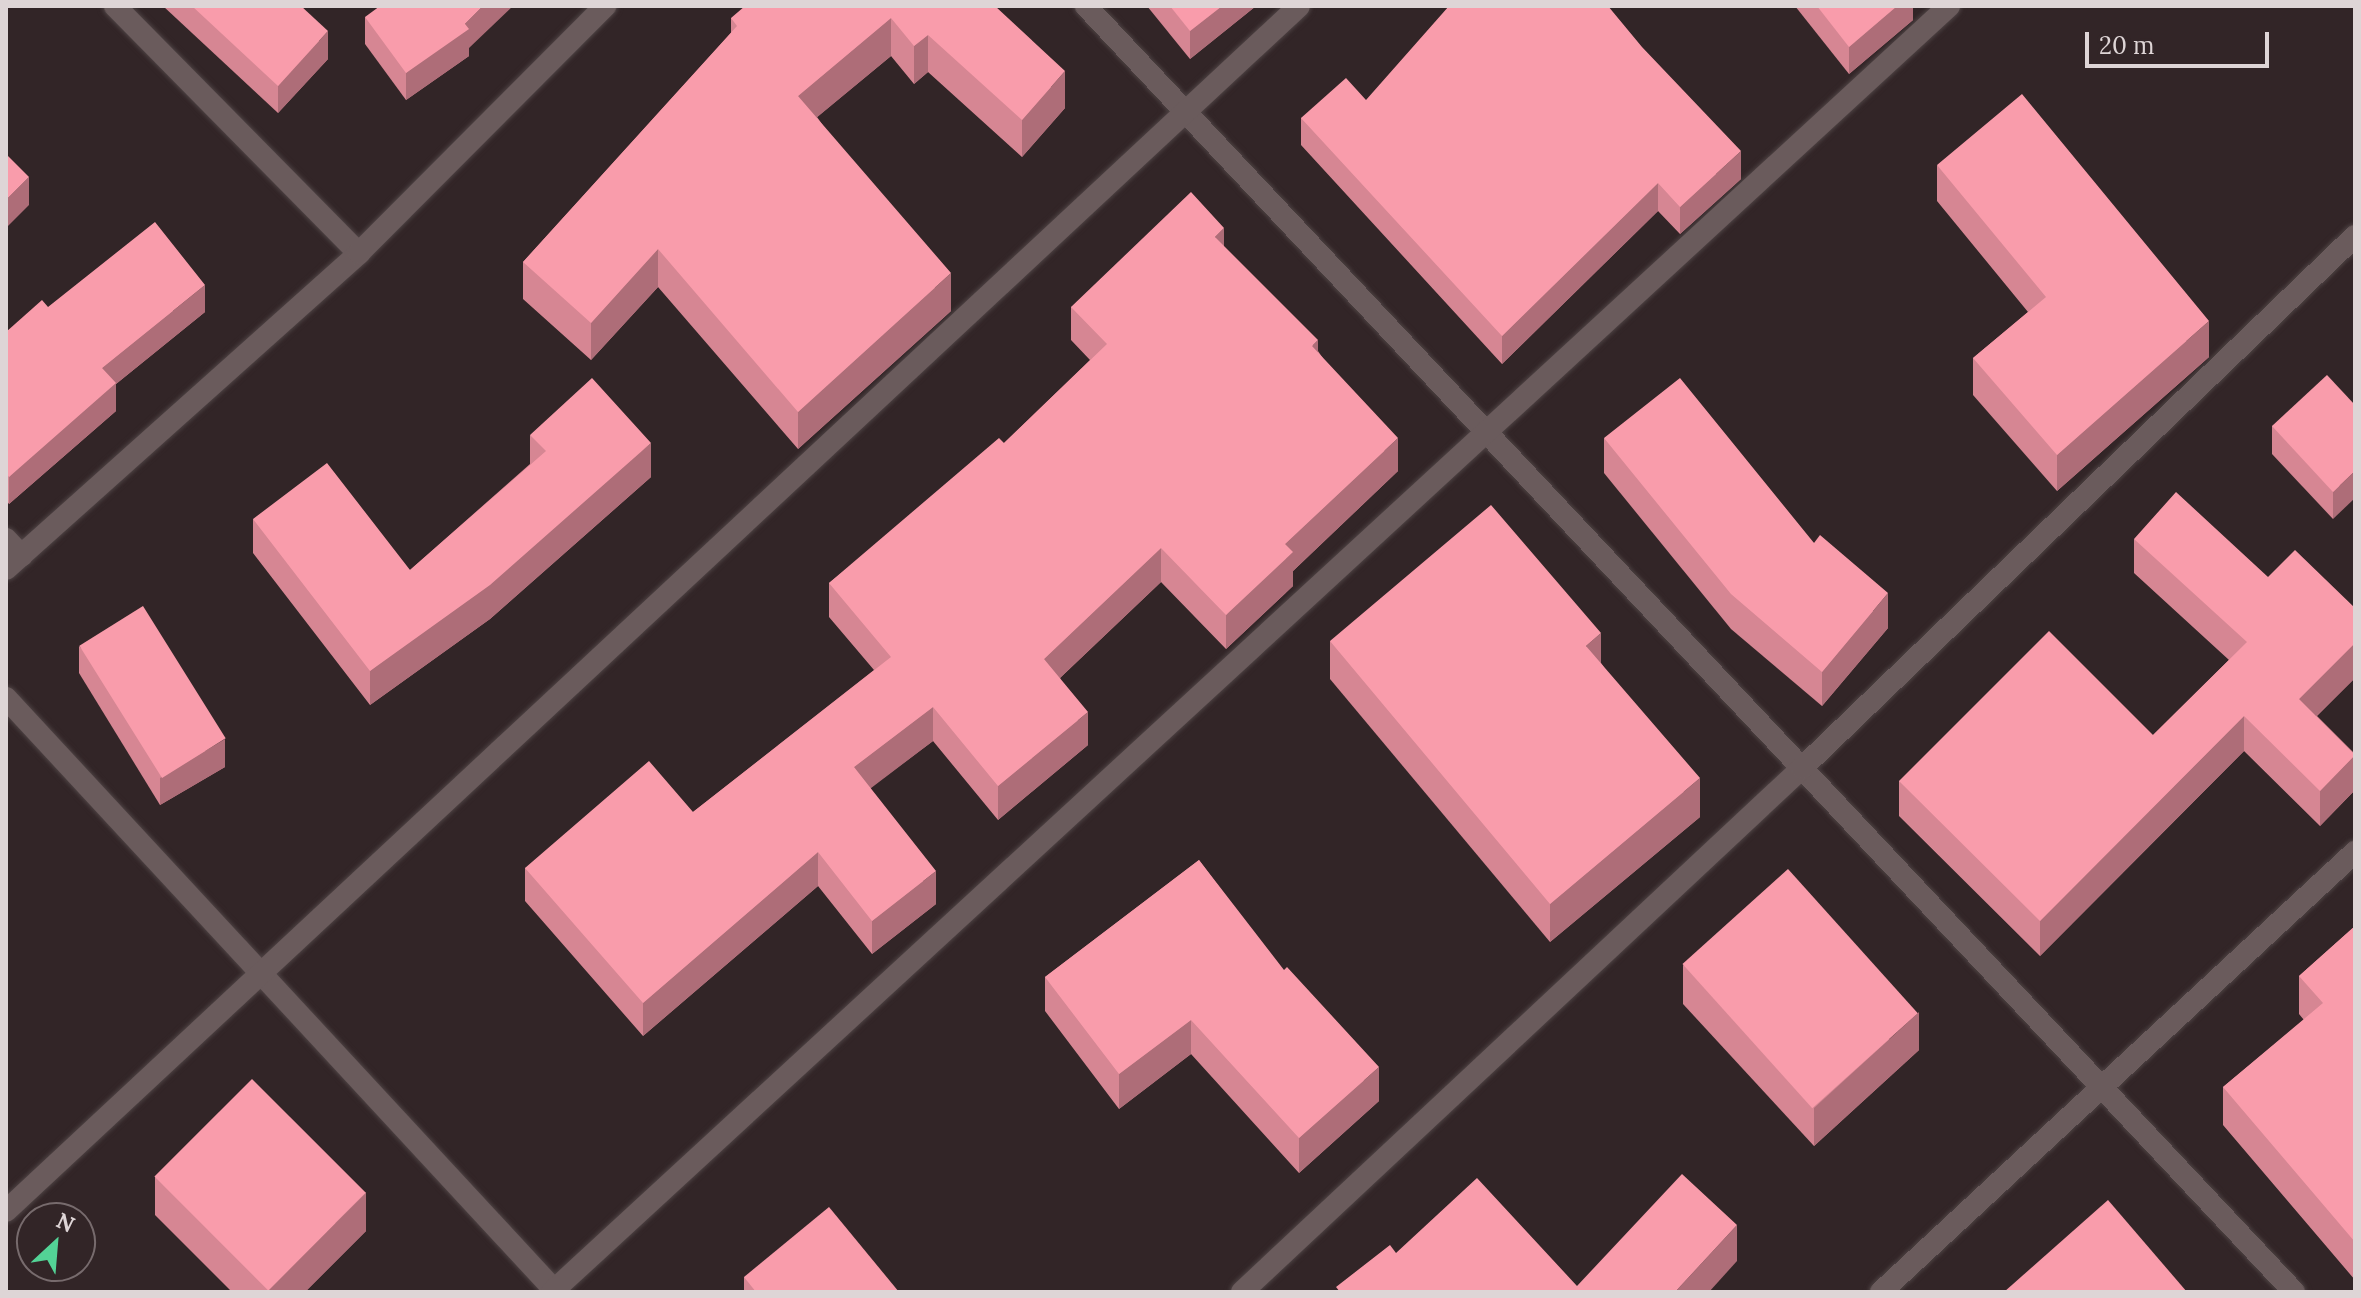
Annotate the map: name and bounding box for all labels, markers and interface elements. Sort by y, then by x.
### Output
scale bar [2089,16,2273,66]
text: 20 m [2099,30,2155,61]
north arrow [16,1202,96,1282]
text: N [52,1206,79,1239]

